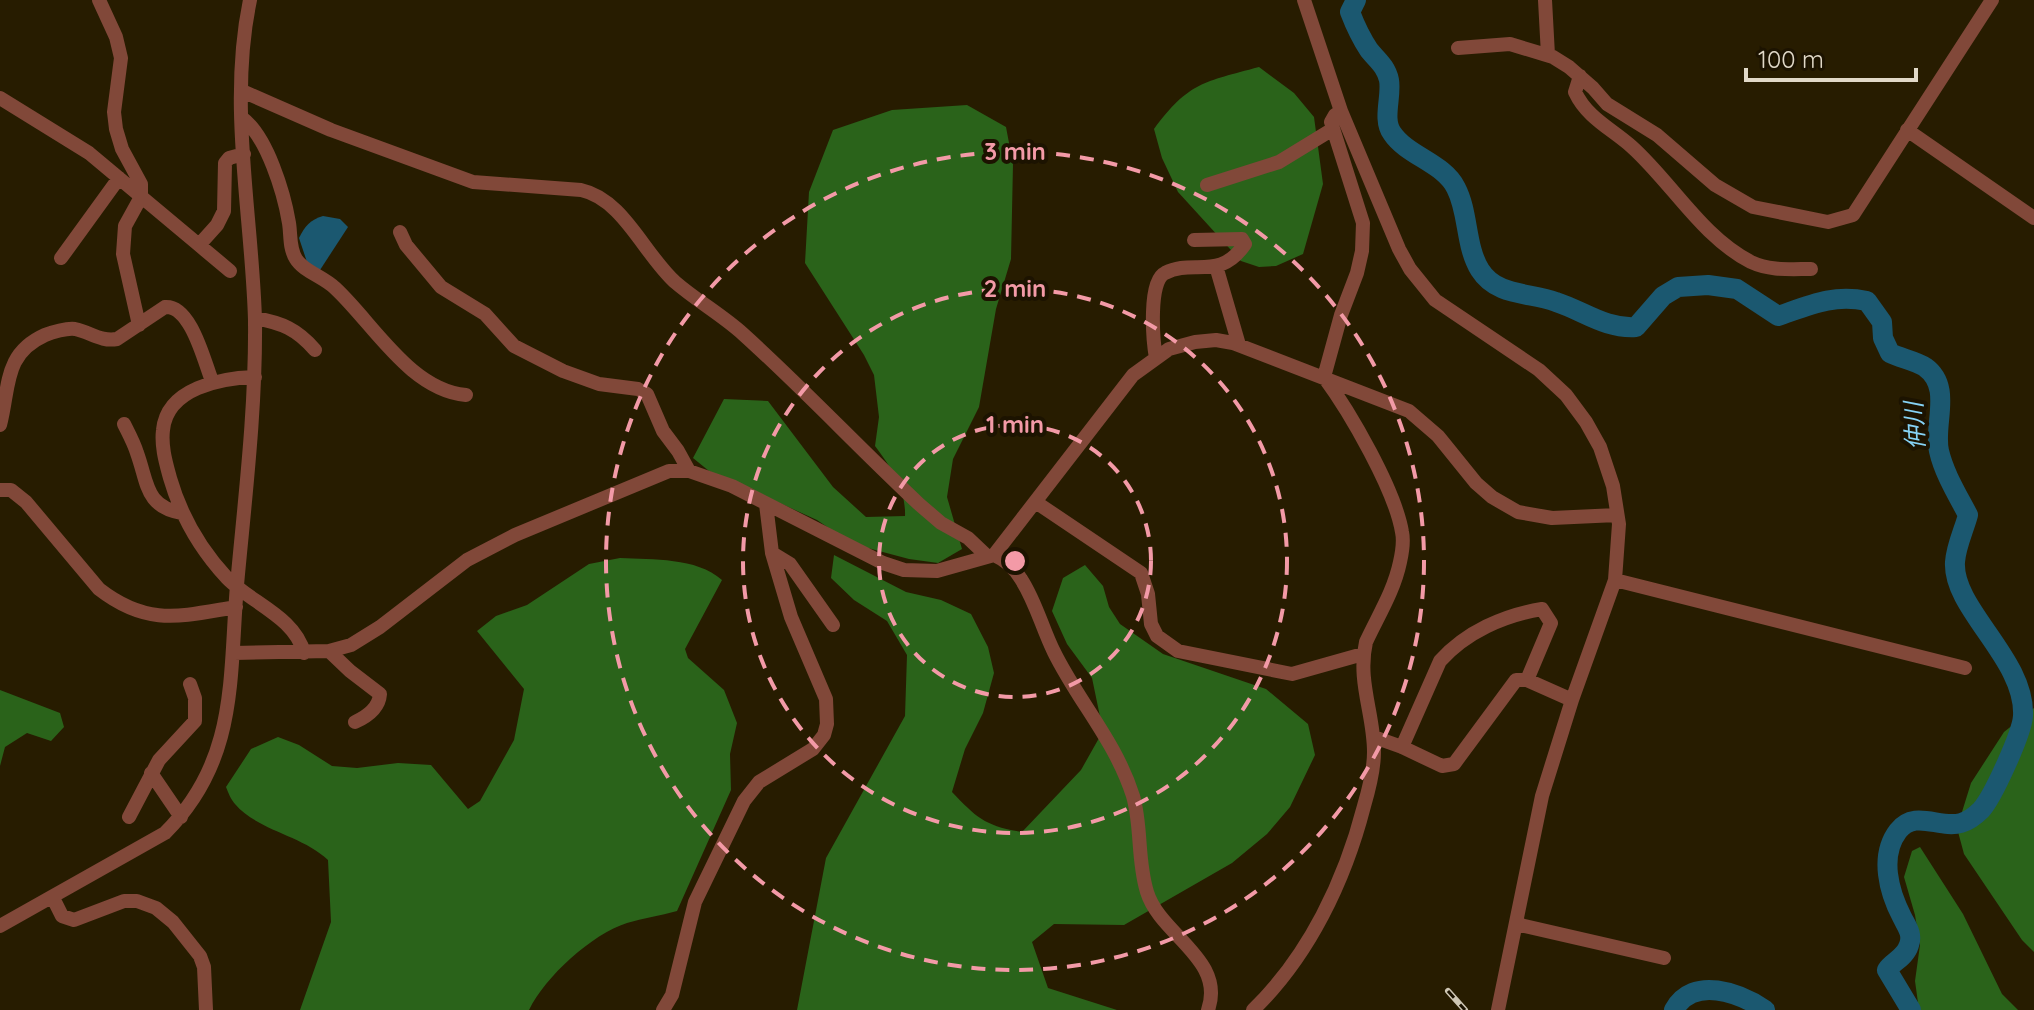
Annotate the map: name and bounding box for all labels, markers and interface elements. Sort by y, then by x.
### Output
scale bar [1746,32,1916,82]
text: 100 m [1758,44,1824,74]
text: 3 min [984,136,1046,166]
text: 2 min [984,273,1046,303]
water label: 仲川 [1898,398,1930,451]
text: 1 min [986,409,1044,439]
centre of rings [1001,547,1029,575]

